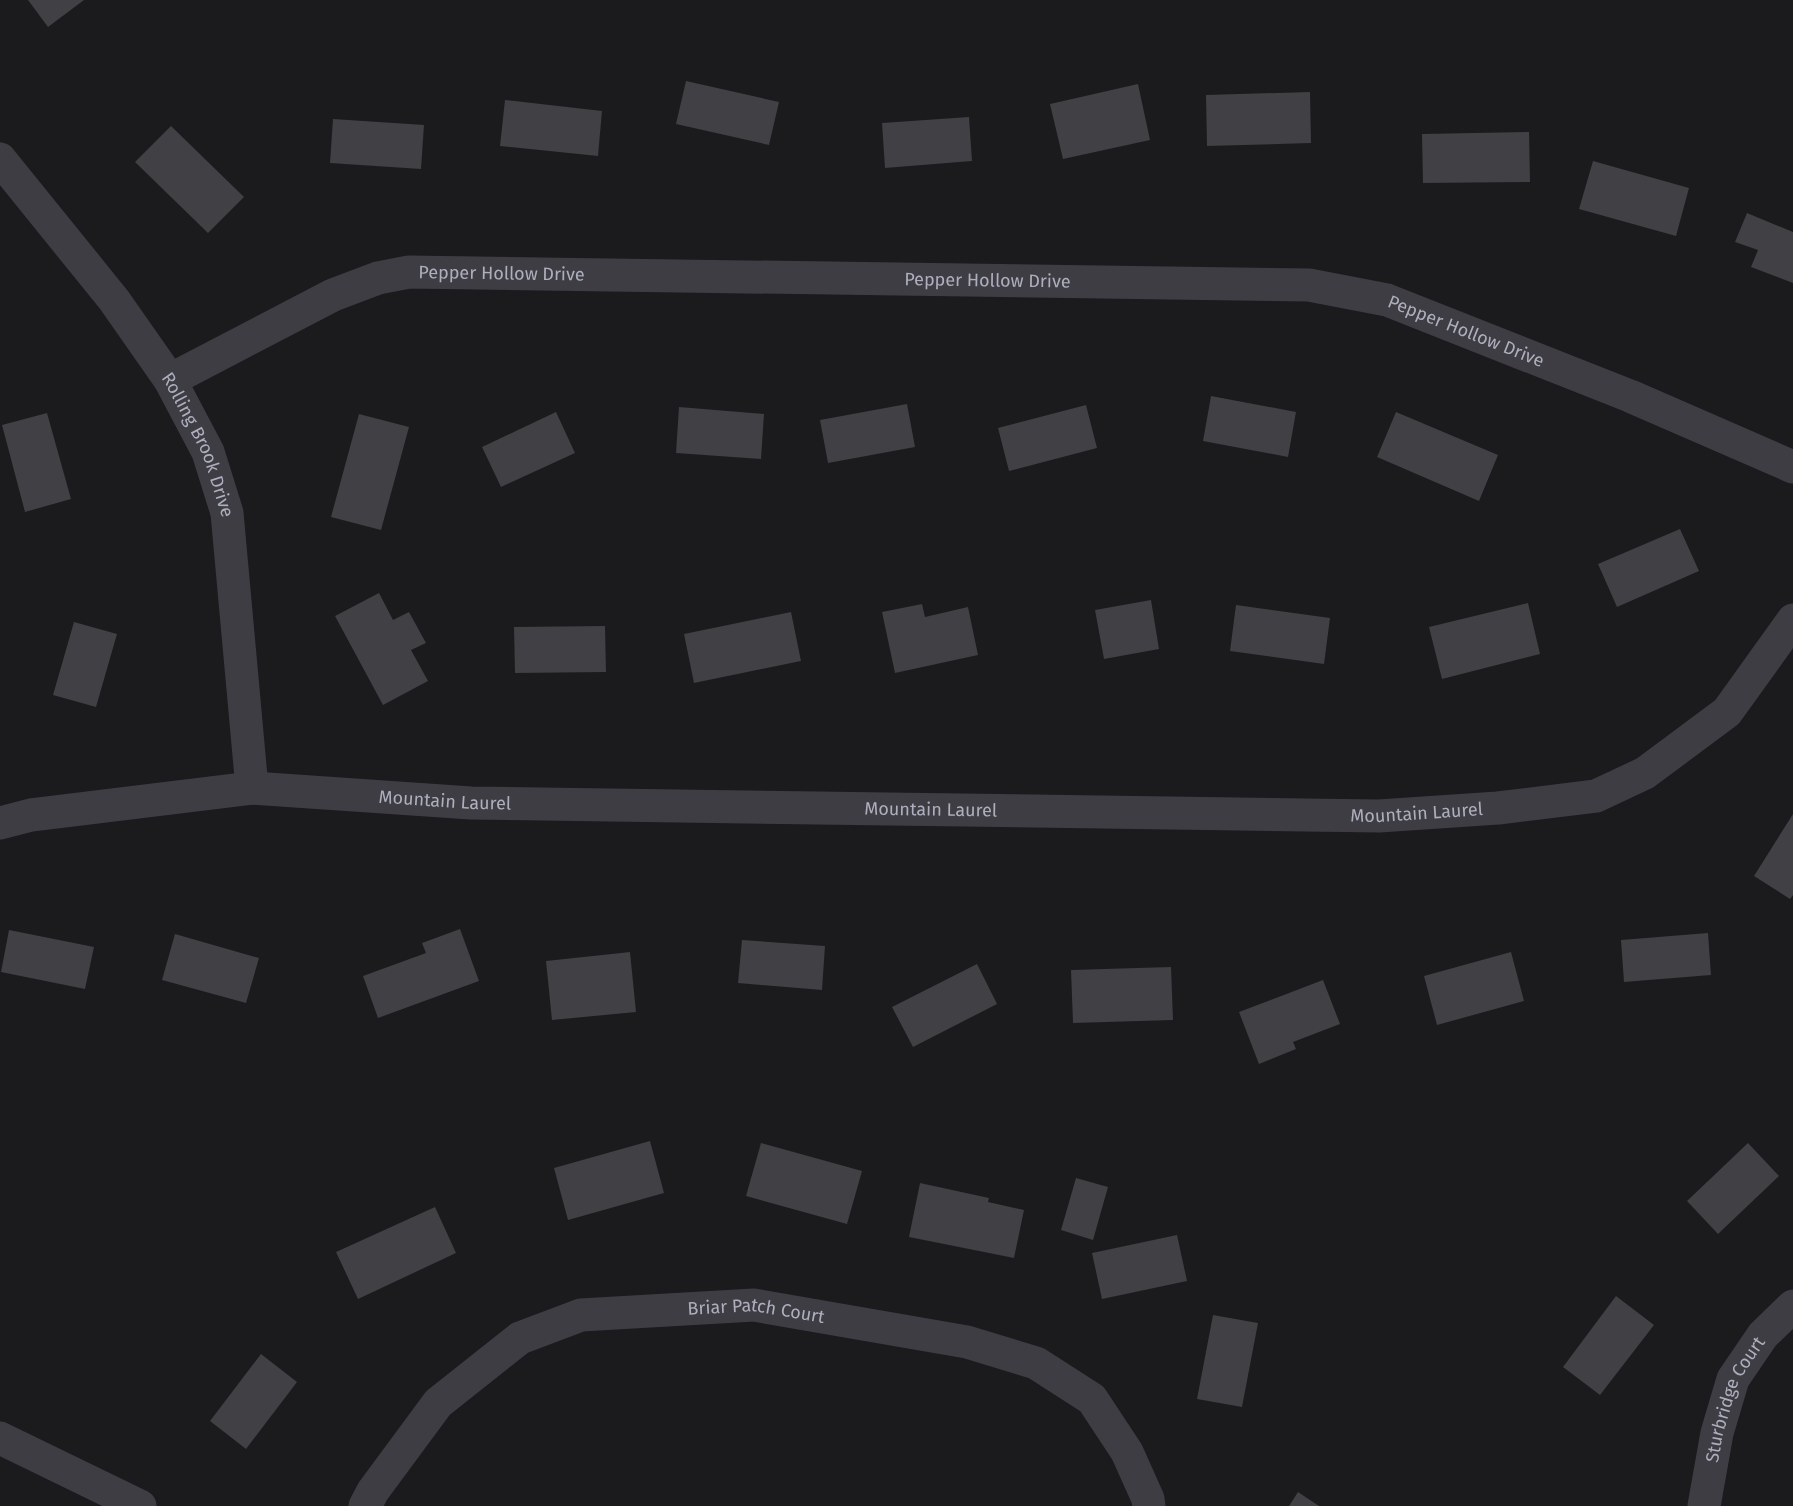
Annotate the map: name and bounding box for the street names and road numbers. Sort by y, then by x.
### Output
street label: Pepper Hollow Drive [418,261,585,286]
street label: Pepper Hollow Drive [904,268,1071,293]
street label: Pepper Hollow Drive [1385,290,1547,372]
street label: Rolling Brook Drive [157,368,239,520]
street label: Mountain Laurel [378,786,511,815]
street label: Mountain Laurel [864,798,997,822]
street label: Mountain Laurel [1350,798,1484,827]
street label: Briar Patch Court [687,1294,827,1328]
street label: Sturbridge Court [1701,1332,1770,1464]

